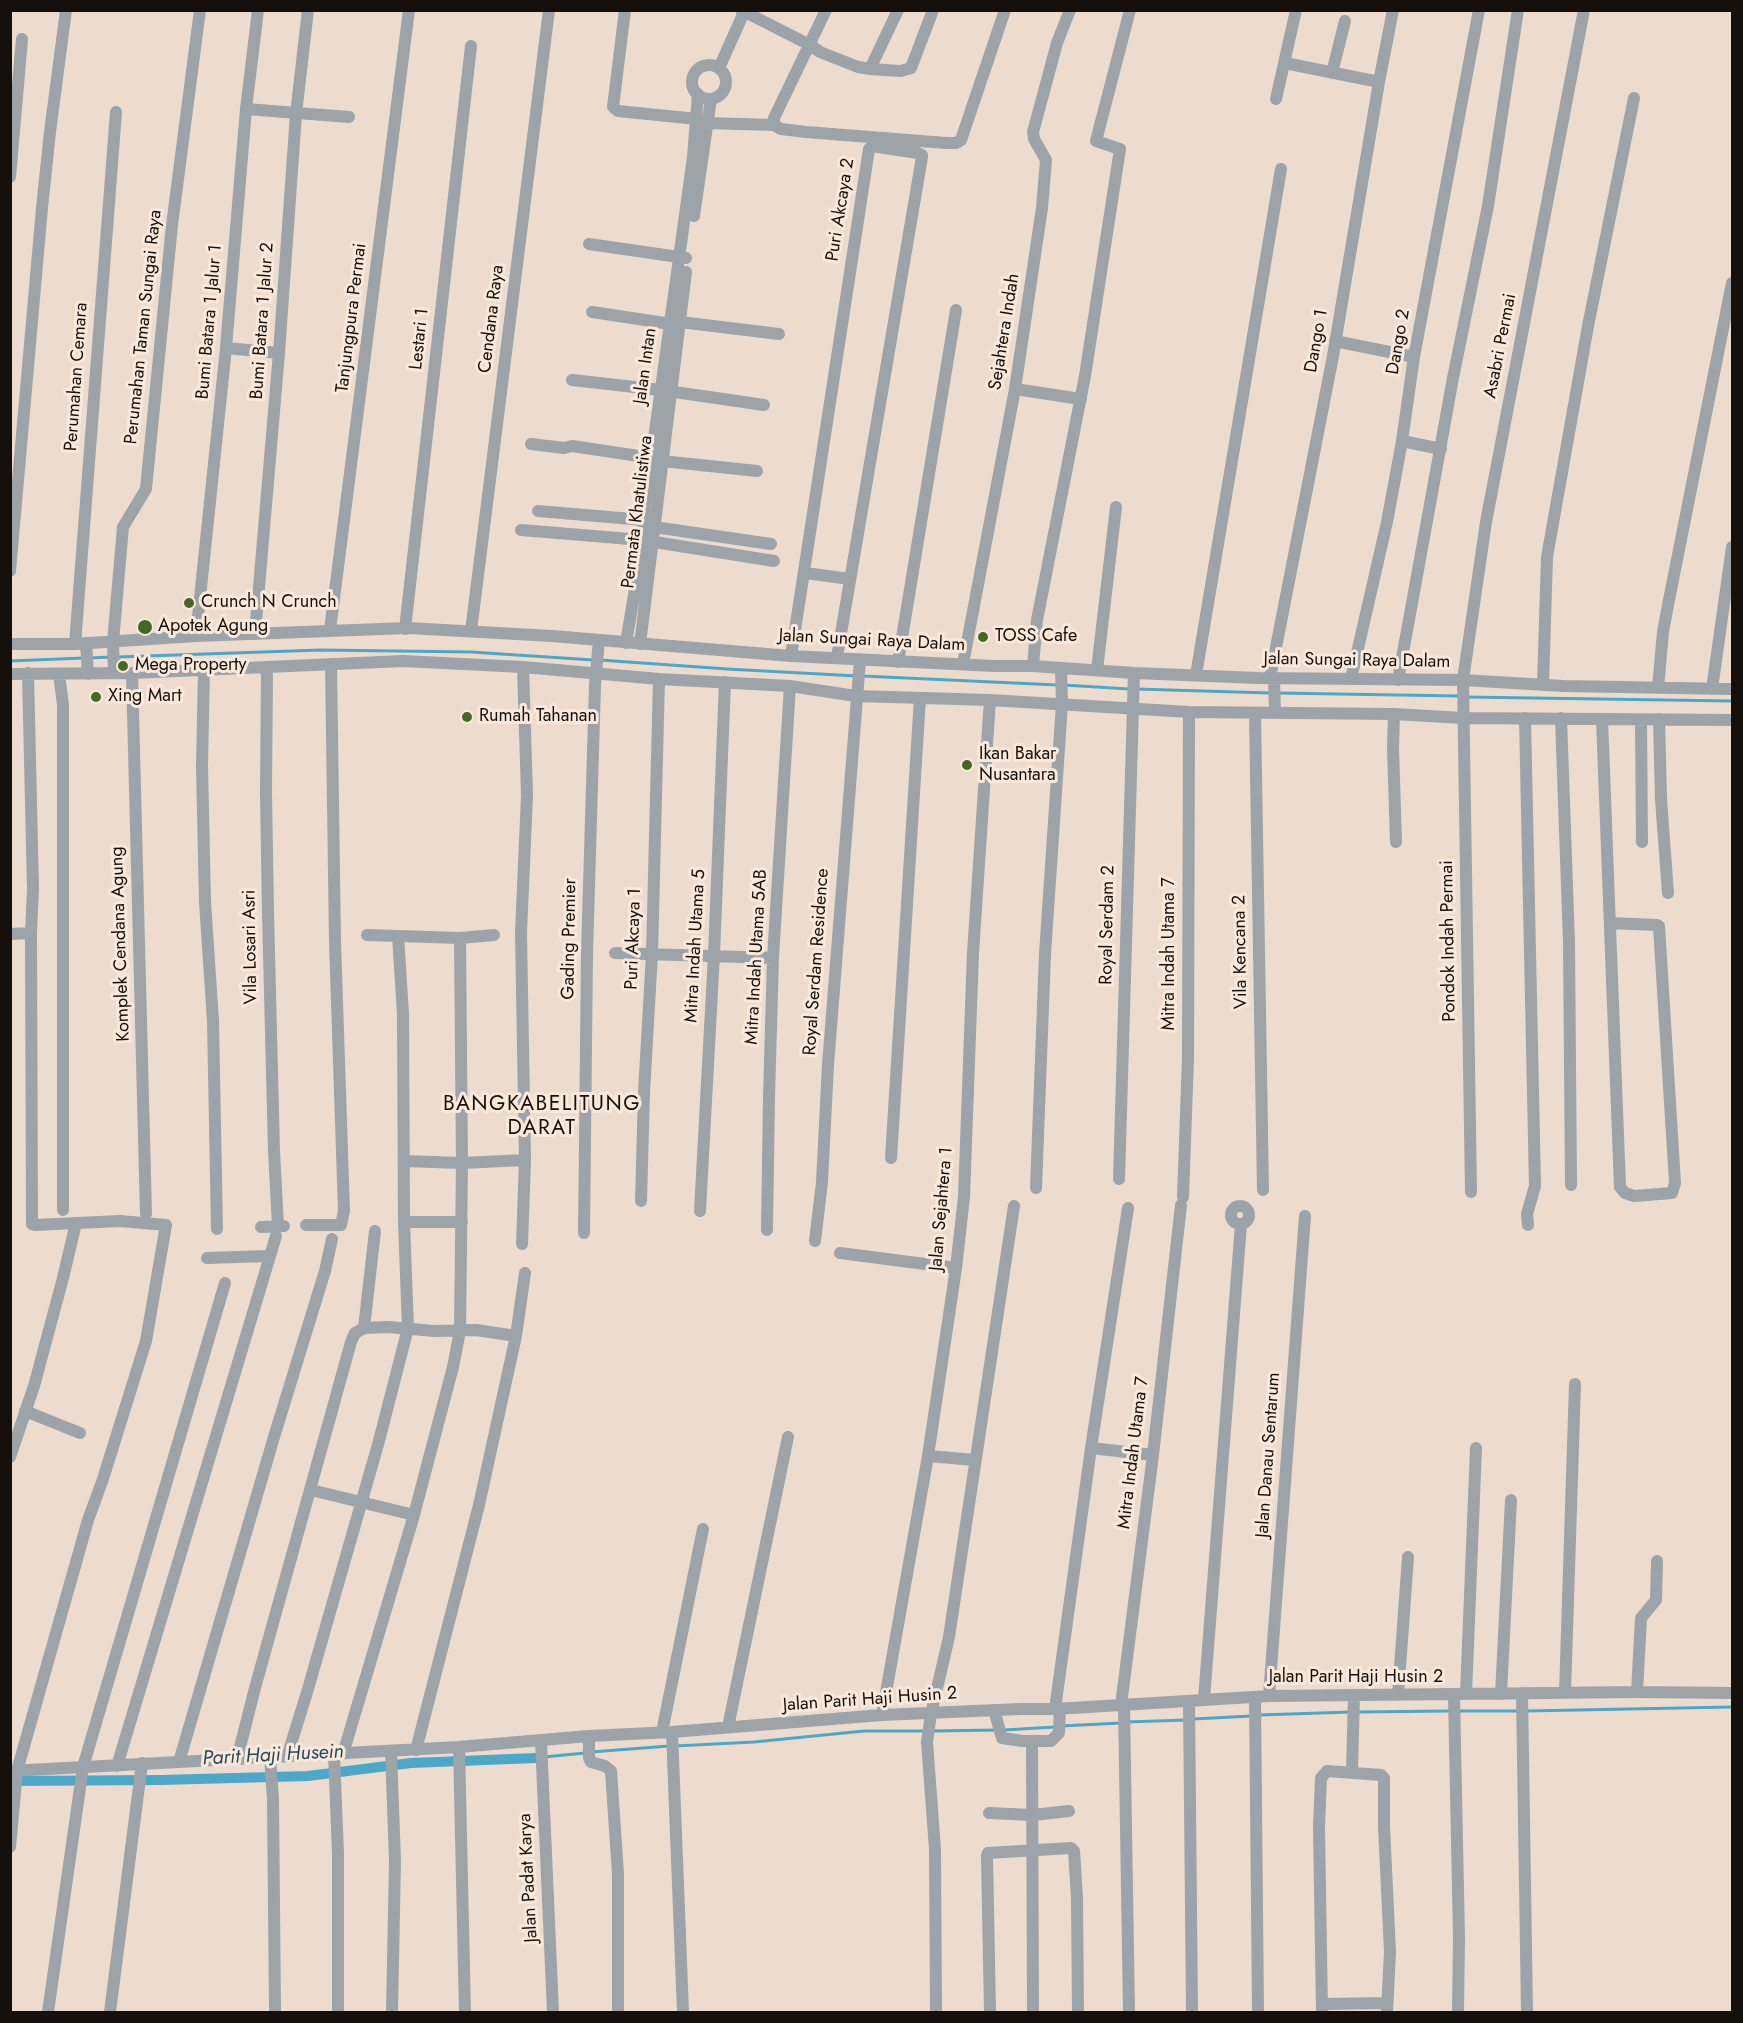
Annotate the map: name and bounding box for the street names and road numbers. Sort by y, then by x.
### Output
street label: Puri Akcaya 2 [822,157,860,263]
street label: Perumahan Taman Sungai Raya [121,209,167,445]
street label: Bumi Batara 1 Jalur 2 [247,242,279,400]
street label: Tanjungpura Permai [332,242,372,394]
street label: Bumi Batara 1 Jalur 1 [192,244,228,400]
street label: Cendana Raya [475,264,509,374]
street label: Sejahtera Indah [985,272,1025,392]
street label: Asabri Permai [1480,292,1522,400]
street label: Perumahan Cemara [61,302,93,452]
street label: Lestari 1 [406,307,434,371]
street label: Dango 1 [1301,308,1333,374]
street label: Dango 2 [1383,308,1415,376]
street label: Jalan Intan [630,326,662,406]
street label: Permata Khatulistiwa [618,434,658,590]
street label: Jalan Sungai Raya Dalam [778,625,966,657]
street label: Jalan Sungai Raya Dalam [1263,649,1451,673]
street label: Komplek Cendana Agung [107,846,135,1042]
street label: Pondok Indah Permai [1437,860,1461,1022]
street label: Royal Serdam 2 [1096,865,1120,985]
street label: Royal Serdam Residence [800,868,834,1056]
street label: Mitra Indah Utama 5 [681,869,711,1023]
street label: Mitra Indah Utama 5AB [742,869,772,1045]
street label: Mitra Indah Utama 7 [1159,877,1181,1031]
street label: Gading Premier [558,878,582,1000]
street label: Puri Akcaya 1 [621,888,647,990]
street label: Vila Losari Asri [239,889,263,1005]
street label: Vila Kencana 2 [1229,895,1253,1009]
street label: Jalan Sejahtera 1 [926,1146,958,1272]
street label: Jalan Danau Sentarum [1252,1372,1286,1538]
street label: Mitra Indah Utama 7 [1114,1376,1154,1530]
street label: Jalan Parit Haji Husin 2 [1269,1667,1443,1689]
street label: Jalan Parit Haji Husin 2 [782,1683,958,1717]
street label: Jalan Padat Karya [515,1813,543,1943]

